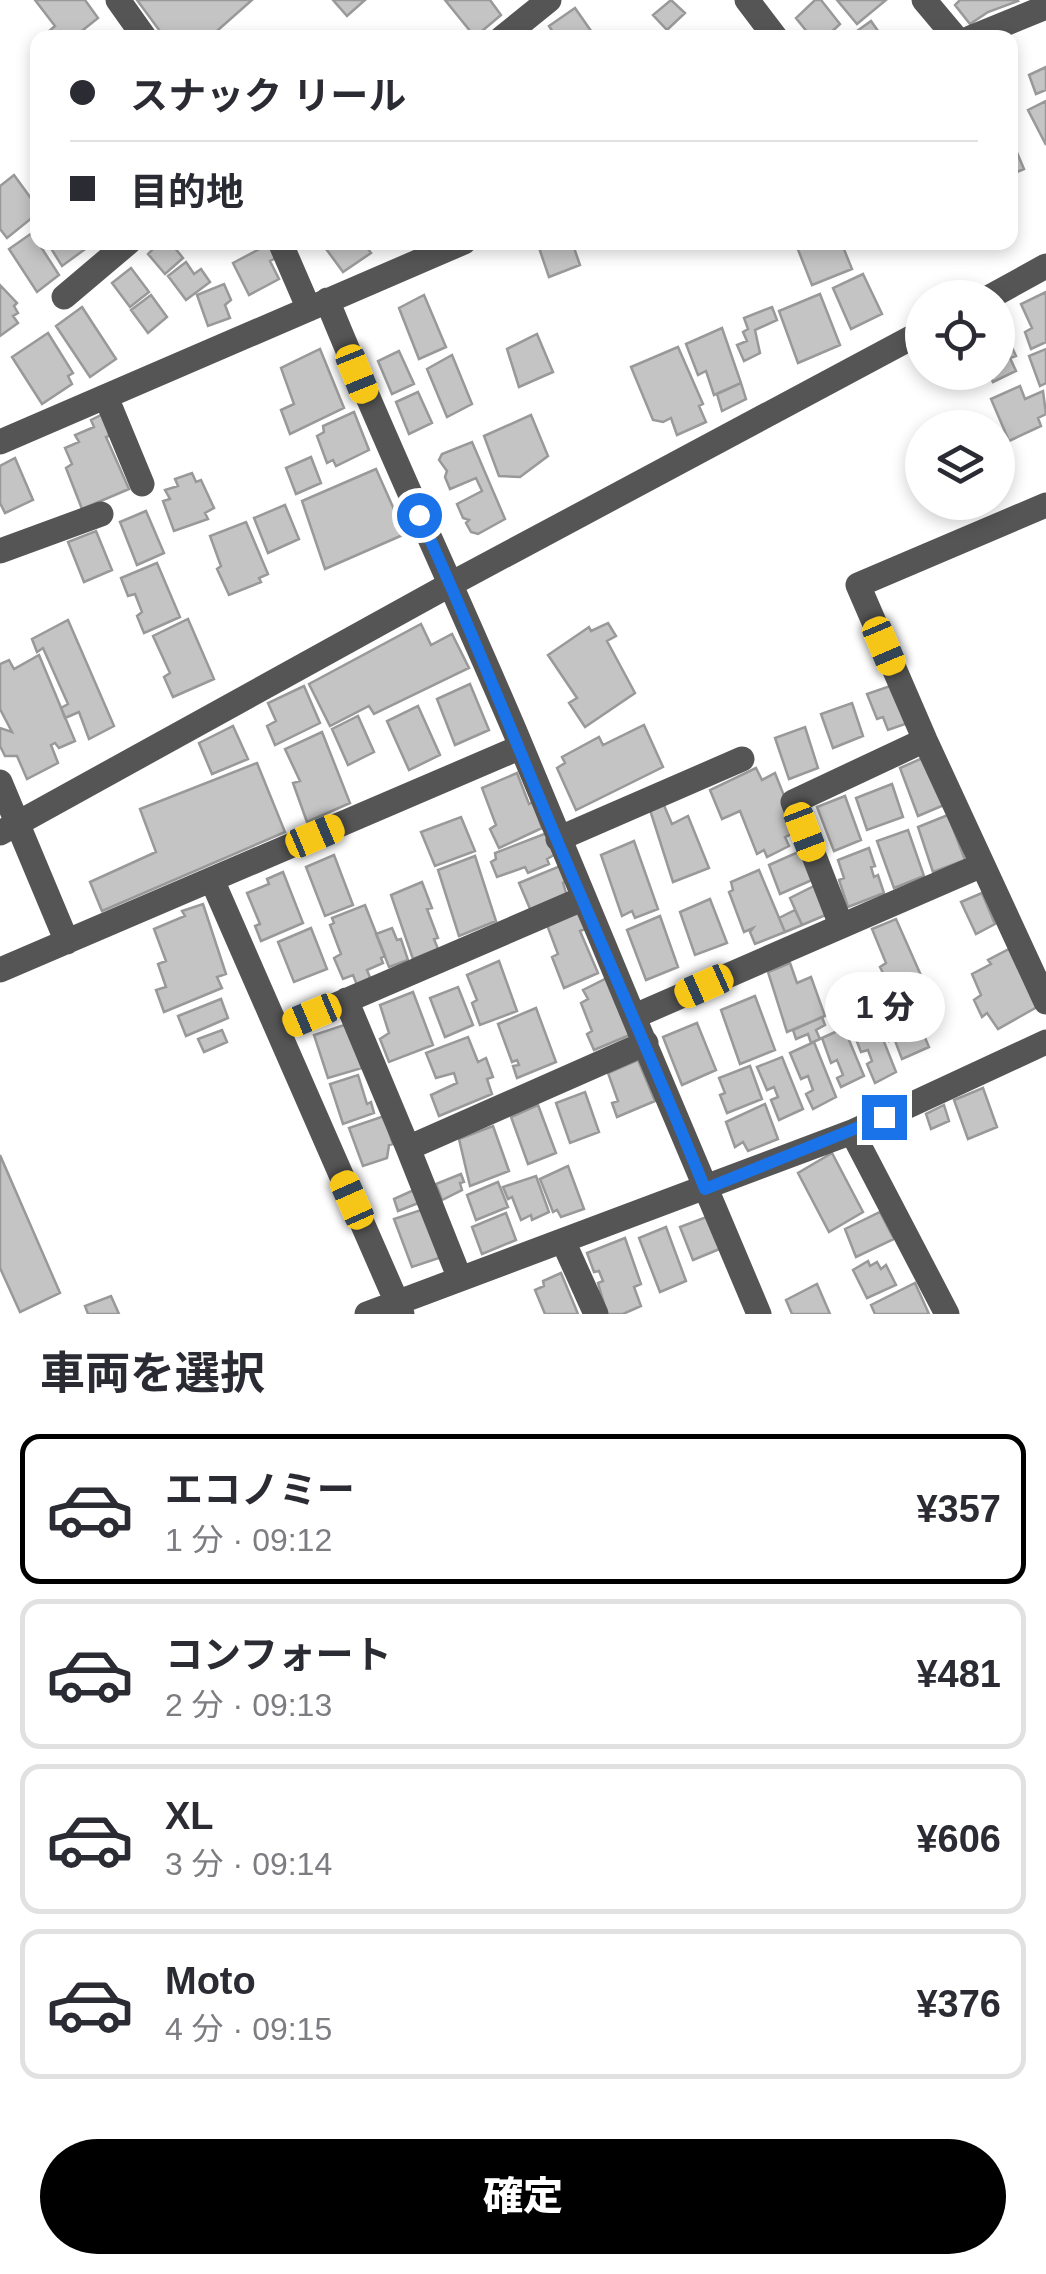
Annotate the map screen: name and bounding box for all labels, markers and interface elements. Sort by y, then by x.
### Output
text: スナック リール [130,75,407,117]
text: 目的地 [130,171,244,213]
map controls [905,280,1015,520]
button: locate [905,280,1015,390]
car [332,341,382,407]
button: layers [905,410,1015,520]
route start [397,493,442,538]
car [858,613,910,679]
car [780,799,830,865]
car [282,810,348,862]
car [670,960,738,1012]
callout: 1 分 [824,972,944,1042]
car [279,989,345,1041]
text: 1 分 [856,989,914,1025]
route end [862,1095,907,1140]
car [326,1166,378,1234]
text: 車両を選択 [40,1348,265,1399]
icon: car [45,1464,135,1554]
text: エコノミー [165,1469,355,1511]
text: ¥357 [916,1488,1001,1530]
text: 1 分 · 09:12 [165,1522,332,1558]
icon: car [45,1629,135,1719]
text: コンフォート [165,1634,392,1676]
text: ¥481 [916,1653,1001,1695]
text: 2 分 · 09:13 [165,1687,332,1723]
icon: car [45,1794,135,1884]
text: XL [165,1795,214,1837]
text: ¥606 [916,1818,1001,1860]
text: 3 分 · 09:14 [165,1846,332,1882]
icon: car [45,1959,135,2049]
text: Moto [165,1960,256,2002]
text: ¥376 [916,1983,1001,2025]
text: 4 分 · 09:15 [165,2011,332,2047]
button: 確定 [40,2139,1006,2254]

